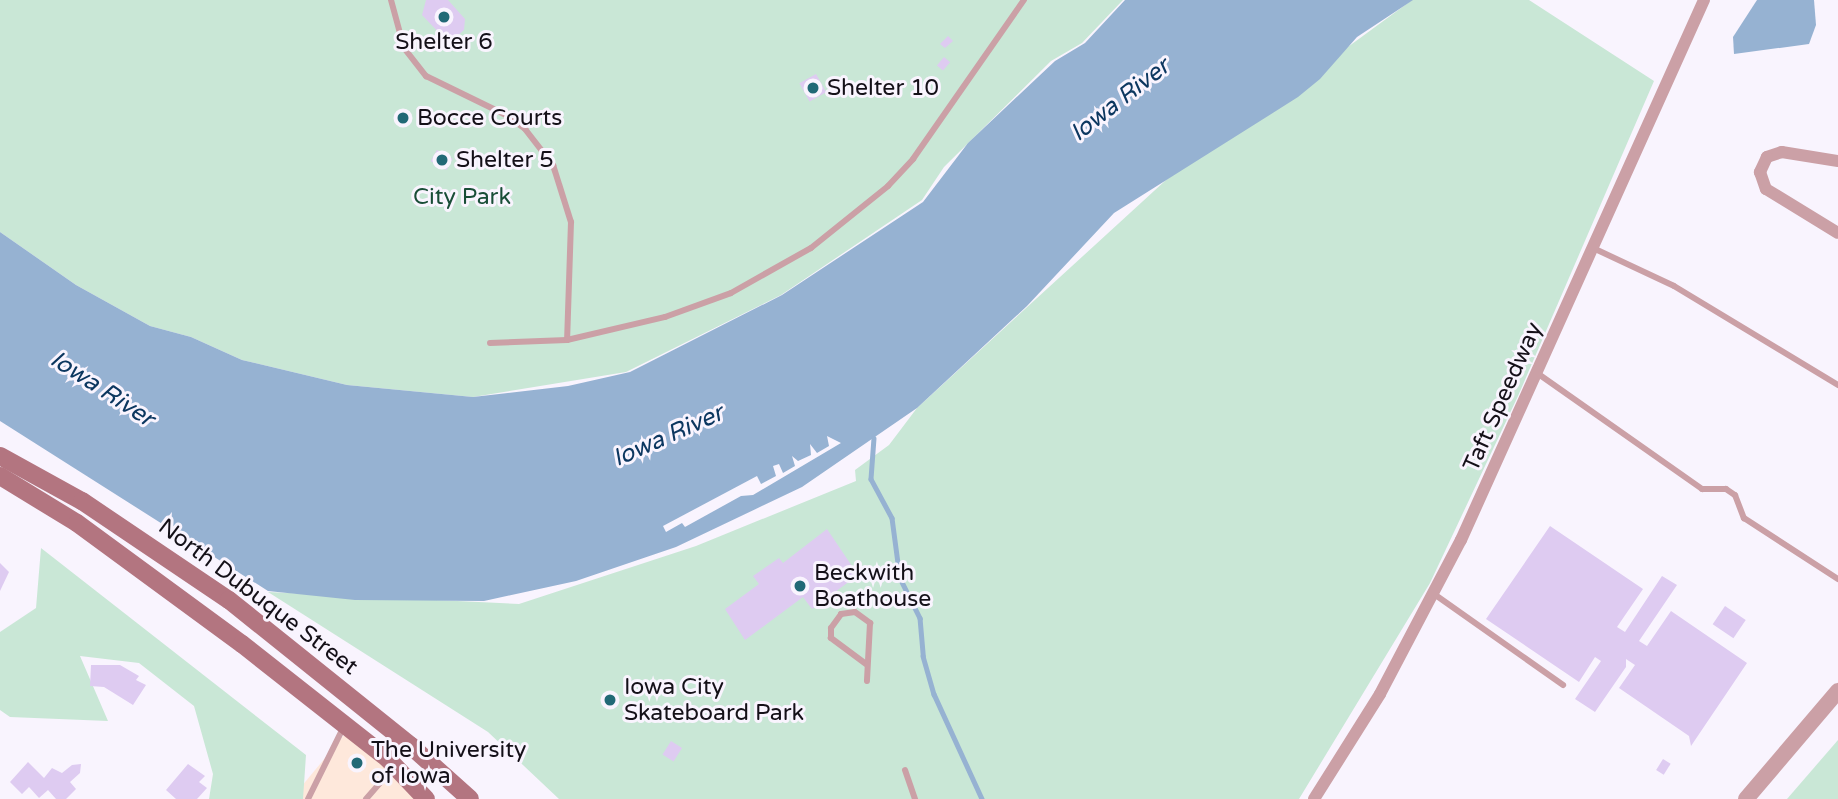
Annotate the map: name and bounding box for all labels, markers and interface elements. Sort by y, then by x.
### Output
marker: Shelter 6 [436,9,452,25]
place label: Shelter 6 [395,28,493,56]
water label: Iowa River [1065,52,1175,148]
place label: Shelter 10 [827,74,939,102]
marker: Shelter 10 [805,80,821,96]
place label: Bocce Courts [417,104,562,132]
marker: Bocce Courts [395,110,411,126]
place label: Shelter 5 [456,146,554,174]
marker: Shelter 5 [434,152,450,168]
park label: City Park [413,183,511,211]
street label: Taft Speedway [1458,318,1548,476]
water label: Iowa River [45,345,159,433]
water label: Iowa River [608,399,728,473]
street label: North Dubuque Street [153,513,363,681]
place label: Beckwith Boathouse [814,559,931,613]
marker: Beckwith Boathouse [792,578,808,594]
place label: Iowa City Skateboard Park [624,673,804,727]
marker: Iowa City Skateboard Park [602,692,618,708]
place label: The University of Iowa [371,736,526,790]
marker: The University of Iowa [349,755,365,771]

